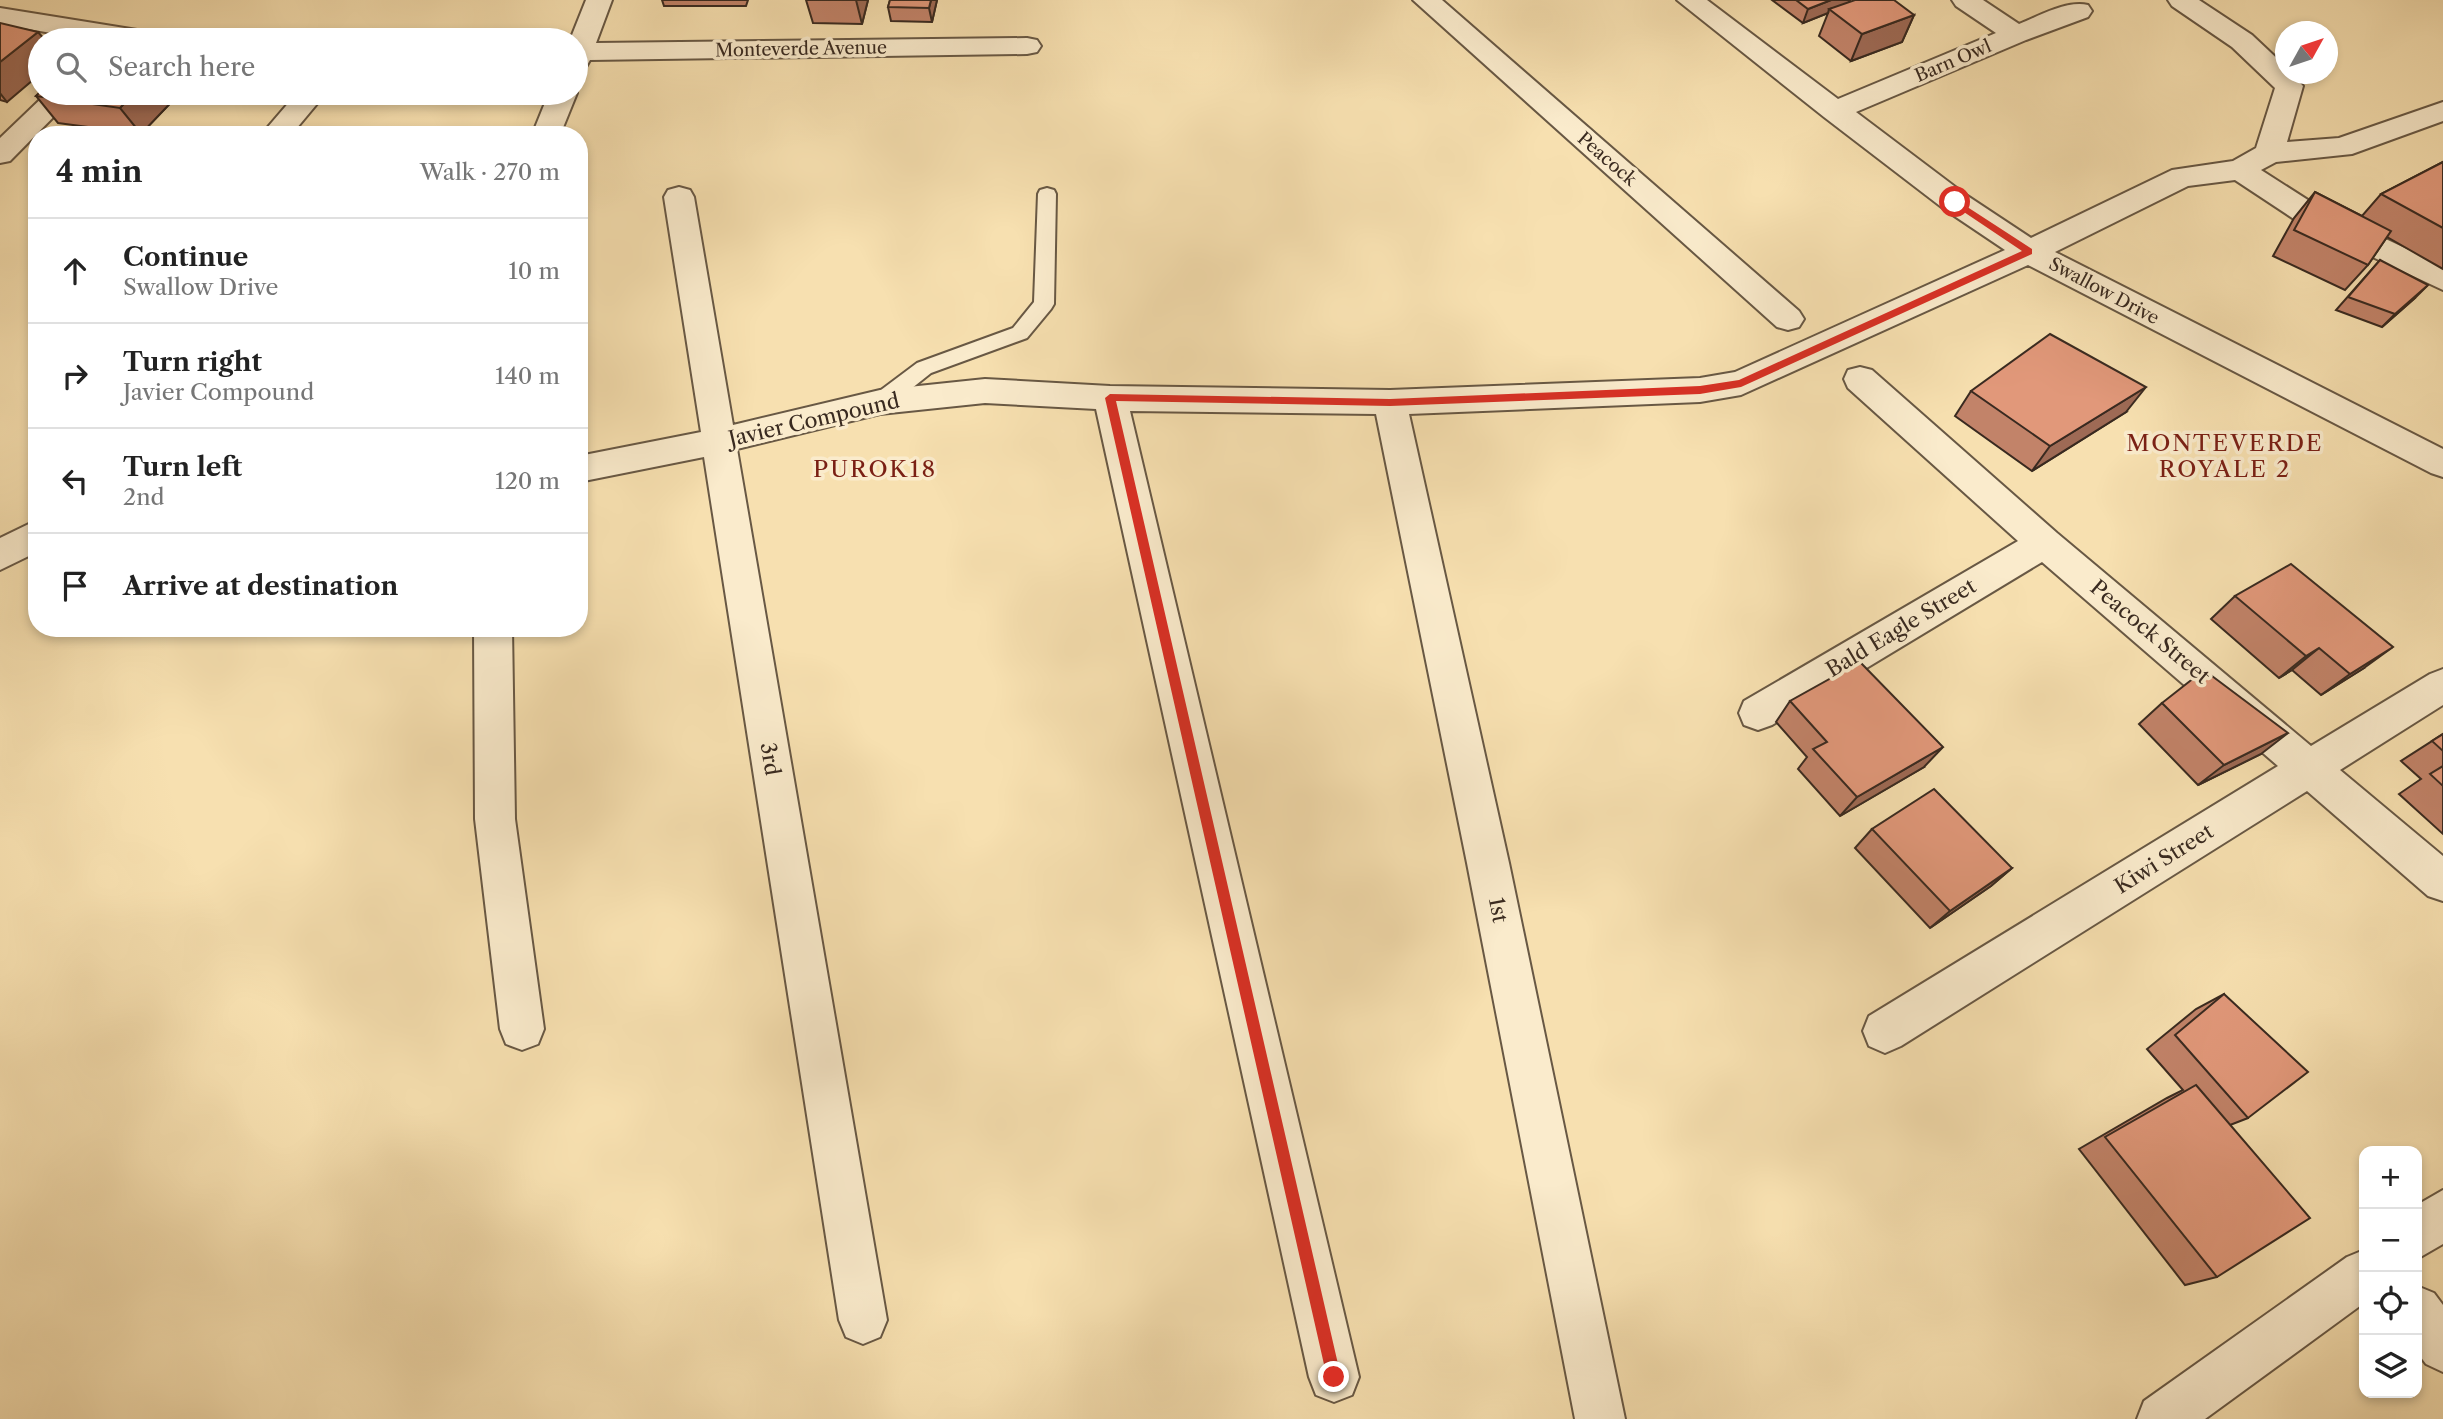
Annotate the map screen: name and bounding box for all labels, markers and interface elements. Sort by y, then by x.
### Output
north arrow [2275,21,2338,84]
search box [28,28,588,105]
street label: Barn Owl [1911,35,1995,87]
street label: Monteverde Avenue [715,37,887,61]
icon: search [52,48,90,86]
text: Search here [108,51,255,83]
street label: Peacock [1573,127,1642,192]
text: 4 min [56,153,142,190]
text: Walk · 270 m [420,158,560,186]
route start [1939,186,1970,217]
text: Continue [123,241,248,273]
icon: ahead [56,252,94,290]
street label: Swallow Drive [2045,253,2163,329]
text: 10 m [508,257,560,285]
text: Swallow Drive [123,273,278,301]
text: Turn right [123,346,262,378]
icon: right [56,357,94,395]
text: 140 m [495,362,560,390]
text: Javier Compound [123,378,314,406]
street label: Javier Compound [723,388,902,452]
district label: MONTEVERDE ROYALE 2 [2126,429,2324,483]
text: Turn left [123,451,242,483]
district label: PUROK18 [813,455,937,483]
icon: left [56,462,94,500]
text: 120 m [495,467,560,495]
text: 2nd [123,483,165,511]
icon: arrive [56,567,94,605]
text: Arrive at destination [123,570,398,602]
street label: Bald Eagle Street [1821,573,1981,682]
street label: Peacock Street [2086,575,2215,689]
street label: 3rd [756,741,785,777]
street label: Kiwi Street [2110,818,2218,899]
street label: 1st [1484,895,1513,925]
map controls [2359,1146,2422,1398]
button: + [2359,1146,2422,1209]
button: − [2359,1209,2422,1272]
button: locate [2359,1272,2422,1335]
button: layers [2359,1335,2422,1398]
route end [1318,1361,1349,1392]

